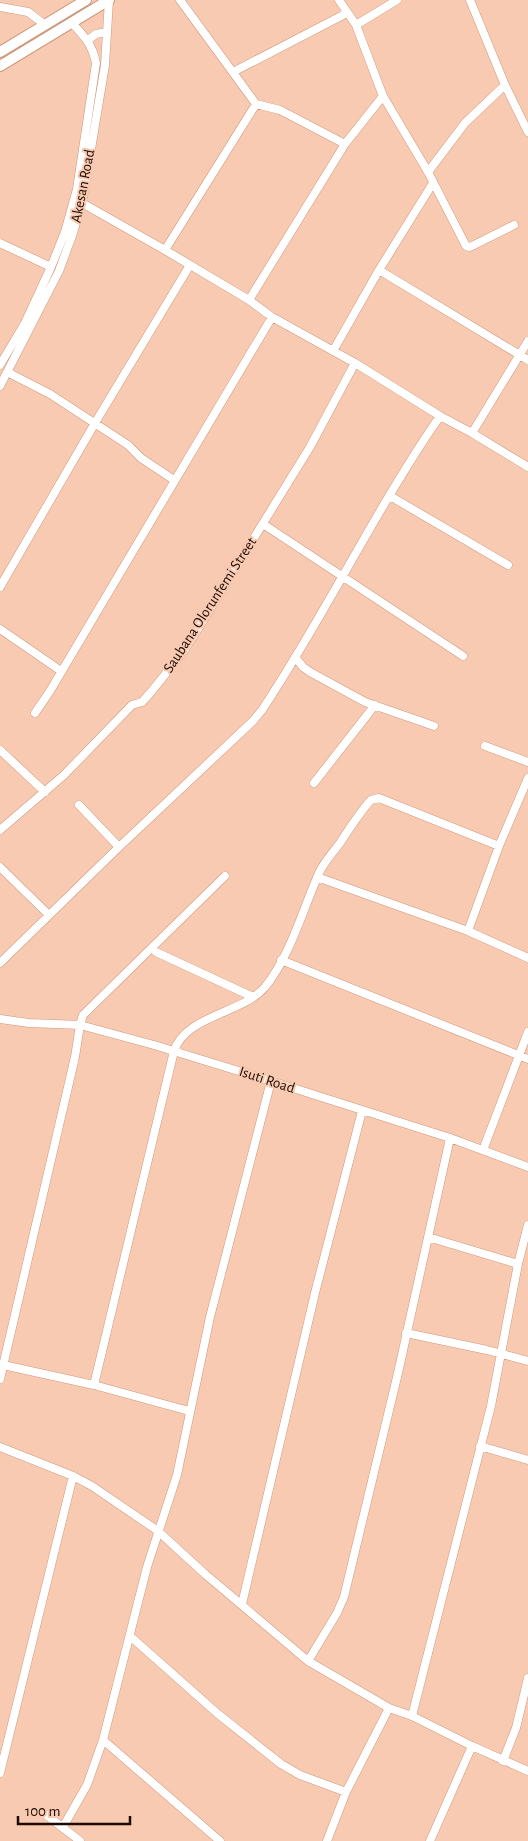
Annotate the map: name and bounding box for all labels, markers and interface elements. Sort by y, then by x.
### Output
street label: Akesan Road [69,148,98,224]
street label: Saubana Olorunfemi Street [161,534,259,675]
street label: Isuti Road [237,1064,297,1096]
scale bar [18,1794,130,1826]
text: 100 m [25,1804,60,1819]

